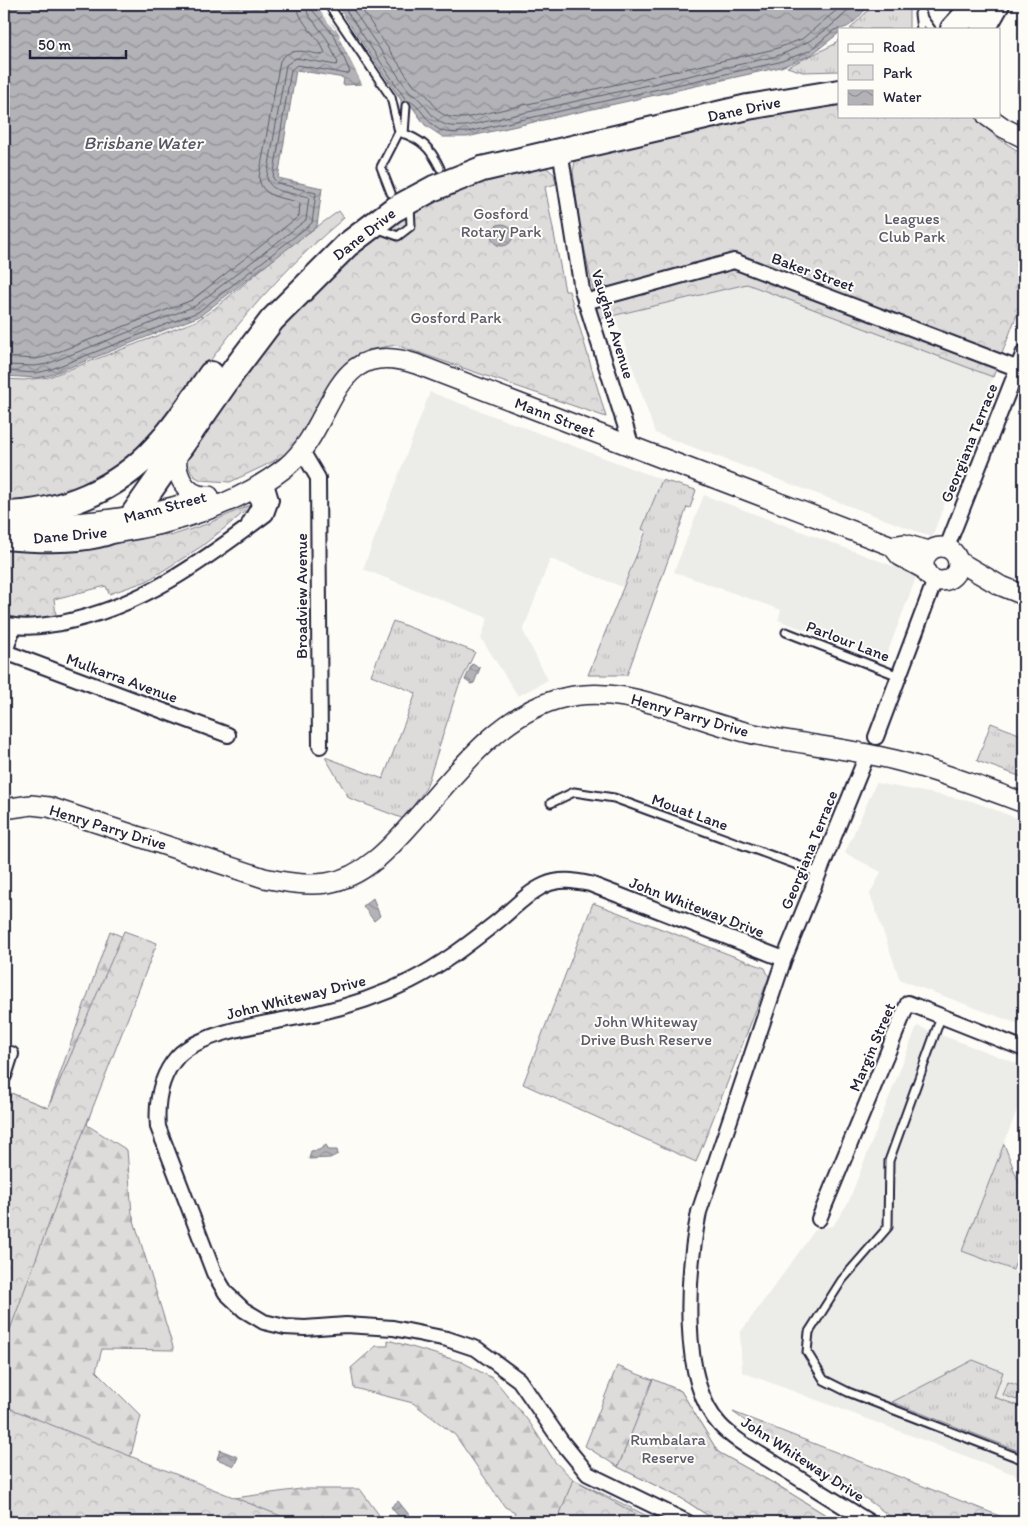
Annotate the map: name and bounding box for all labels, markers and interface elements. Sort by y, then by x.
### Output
scale bar [30,28,126,60]
legend [838,28,1000,118]
text: 50 m [38,36,71,54]
text: Road [883,38,916,56]
text: Park [883,64,913,82]
text: Water [883,88,922,106]
street label: Dane Drive [706,92,782,126]
water label: Brisbane Water [83,132,204,154]
street label: Dane Drive [329,204,399,264]
park label: Gosford Rotary Park [461,204,541,241]
park label: Leagues Club Park [878,209,946,246]
street label: Baker Street [769,248,857,296]
street label: Vaughan Avenue [587,267,639,381]
park label: Gosford Park [410,308,502,327]
street label: Georgiana Terrace [936,381,1002,505]
street label: Mann Street [512,393,598,441]
street label: Mann Street [122,487,208,527]
street label: Dane Drive [32,522,108,548]
street label: Broadview Avenue [292,533,311,659]
street label: Parlour Lane [804,616,892,666]
street label: Mulkarra Avenue [64,649,181,707]
street label: Henry Parry Drive [629,689,751,741]
street label: Georgiana Terrace [776,788,842,912]
street label: Mouat Lane [649,789,731,835]
street label: Henry Parry Drive [47,800,169,854]
street label: John Whiteway Drive [627,873,767,942]
street label: John Whiteway Drive [224,970,368,1024]
street label: Margin Street [845,1000,899,1094]
park label: John Whiteway Drive Bush Reserve [580,1012,712,1049]
street label: John Whiteway Drive [738,1412,868,1506]
park label: Rumbalara Reserve [630,1430,707,1467]

